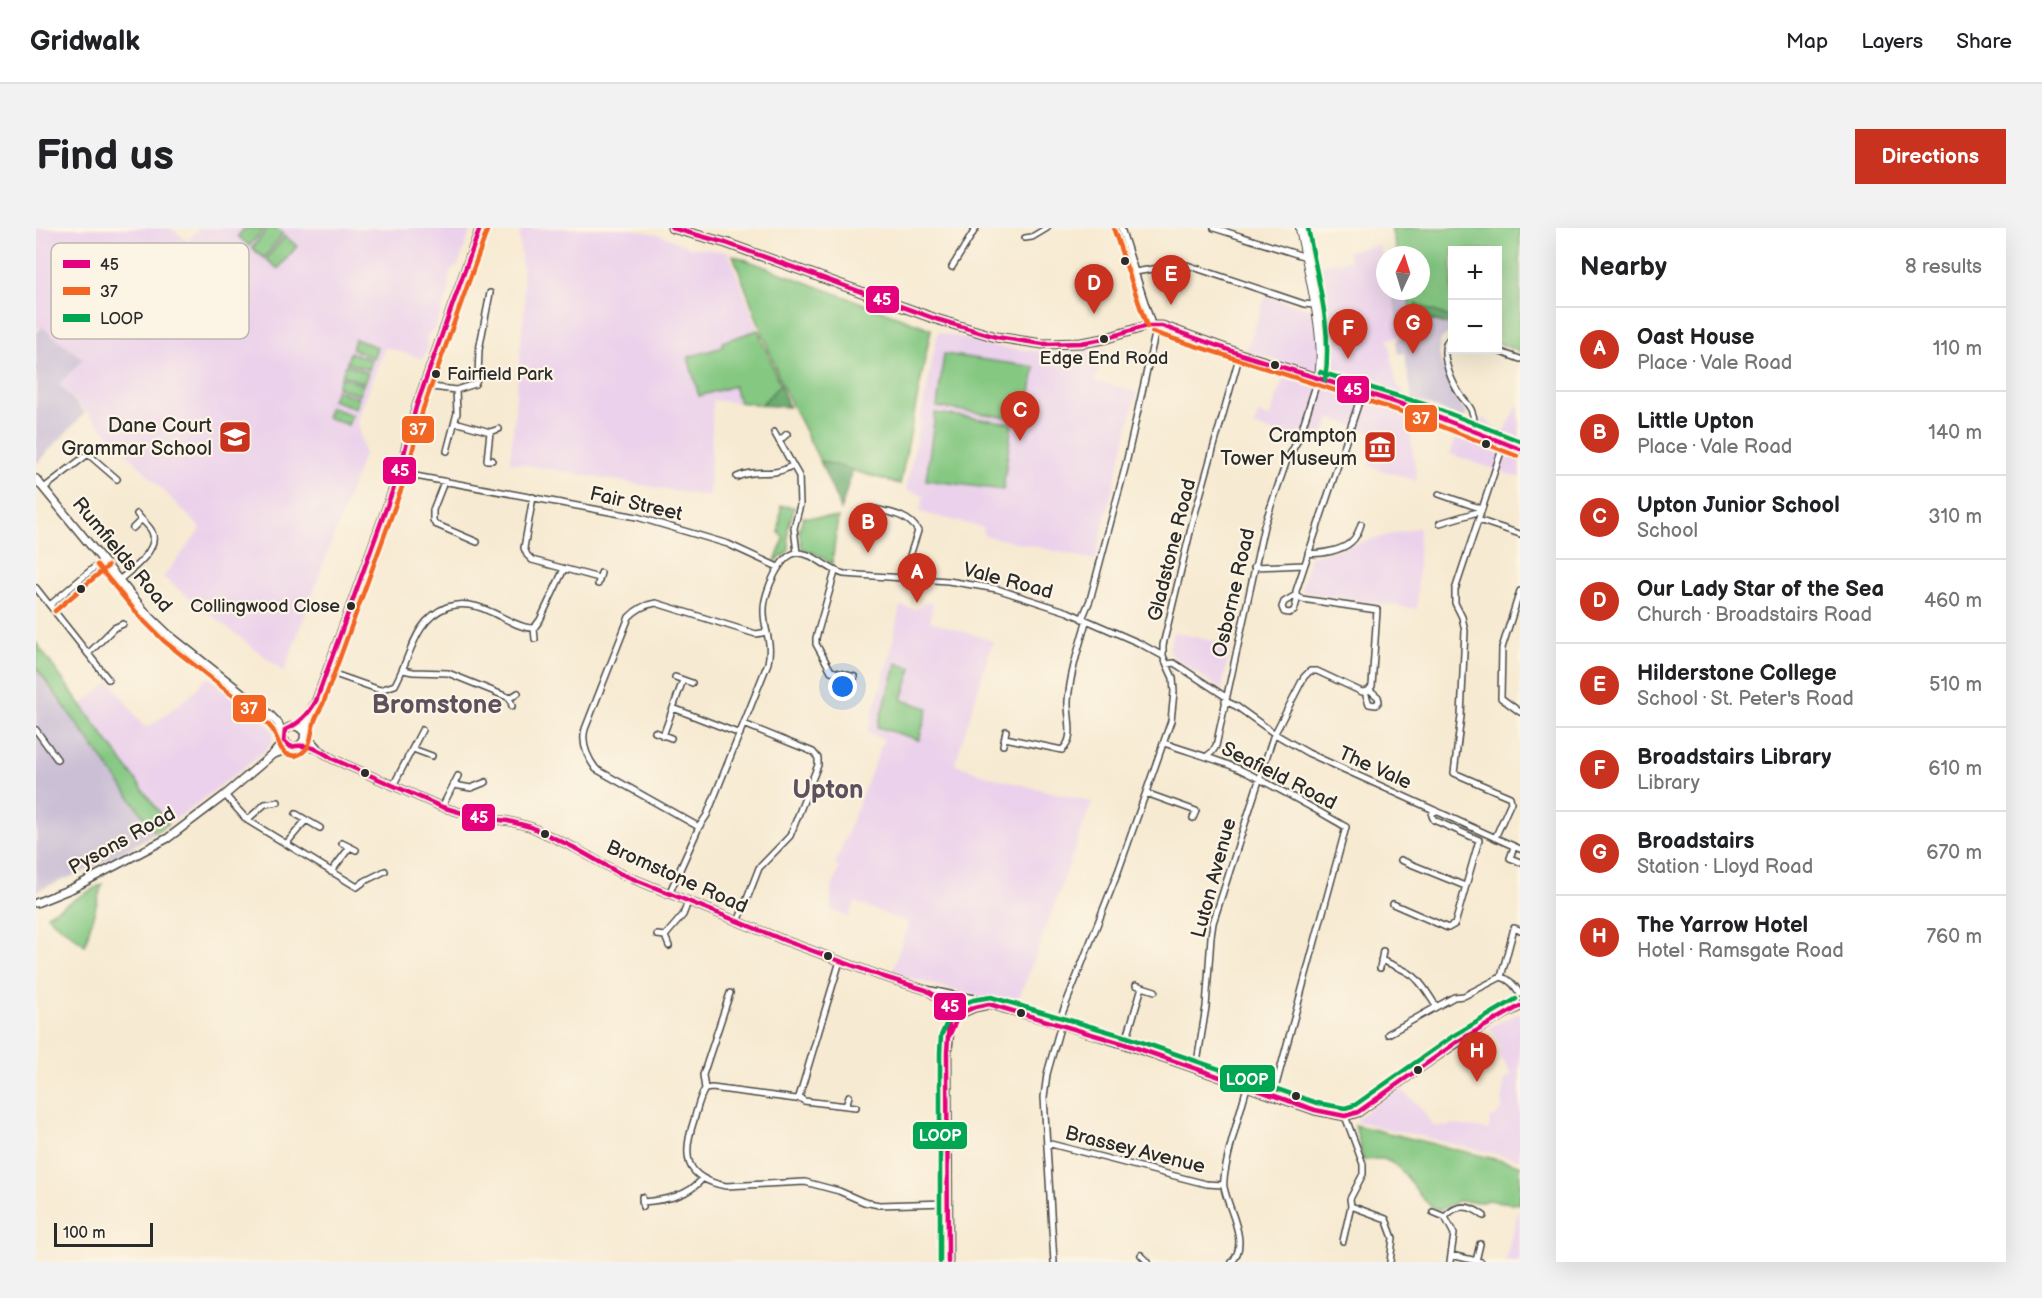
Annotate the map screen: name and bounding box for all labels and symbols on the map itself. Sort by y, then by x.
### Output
legend [51,243,249,339]
north arrow [1376,246,1430,300]
unlabelled marker [1119,255,1131,267]
text: 45 [100,256,119,275]
pin: E [1152,256,1190,305]
pin: D [1074,264,1114,314]
text: 37 [100,283,118,302]
line badge: 45 [865,285,900,314]
text: 45 [873,291,891,310]
pin: G [1394,304,1432,354]
text: LOOP [100,310,143,329]
pin: F [1328,310,1368,359]
marker: Edge End Road [1098,333,1110,345]
place label: Edge End Road [1040,348,1168,369]
unlabelled marker [1269,359,1281,371]
place label: Fairfield Park [447,364,553,385]
marker: Fairfield Park [430,368,442,380]
line badge: 45 [1336,375,1370,404]
text: 45 [1344,381,1362,400]
pin: C [1000,392,1040,441]
line badge: 37 [1404,404,1438,433]
text: 37 [1412,410,1430,429]
place label: Dane Court Grammar School [61,414,212,461]
line badge: 37 [401,415,435,444]
school or university icon: Dane Court Grammar School [217,419,253,455]
text: 37 [409,421,427,440]
place label: Crampton Tower Museum [1220,424,1357,471]
museum icon: Crampton Tower Museum [1362,429,1398,465]
unlabelled marker [1480,438,1492,450]
line badge: 45 [382,456,417,485]
text: 45 [391,462,409,481]
street label: Gladstone Road [1143,476,1201,624]
street label: Fair Street [587,482,685,526]
street label: Rumfields Road [67,493,177,617]
pin: B [848,504,888,553]
street label: Osborne Road [1207,526,1261,660]
pin: A [898,554,936,603]
street label: Vale Road [960,557,1056,605]
unlabelled marker [75,583,87,595]
place label: Collingwood Close [190,596,340,617]
marker: Collingwood Close [345,600,357,612]
your location [828,672,857,701]
district label: Bromstone [372,690,502,721]
line badge: 37 [232,694,267,723]
text: 37 [240,700,258,719]
street label: Seafield Road [1217,737,1341,815]
street label: The Vale [1335,741,1415,795]
unlabelled marker [359,767,371,779]
district label: Upton [792,775,864,806]
street label: Pysons Road [64,802,180,880]
line badge: 45 [461,803,496,832]
text: 45 [470,809,488,828]
street label: Luton Avenue [1186,815,1242,941]
unlabelled marker [539,828,551,840]
street label: Bromstone Road [603,835,751,919]
unlabelled marker [822,950,834,962]
line badge: 45 [933,992,967,1021]
text: 45 [941,998,959,1017]
unlabelled marker [1015,1007,1027,1019]
pin: H [1458,1032,1496,1082]
line badge: LOOP [1219,1064,1276,1093]
unlabelled marker [1412,1064,1424,1076]
text: LOOP [1226,1071,1268,1090]
unlabelled marker [1290,1090,1302,1102]
line badge: LOOP [912,1121,968,1150]
street label: Brassey Avenue [1062,1121,1208,1179]
text: LOOP [919,1127,961,1146]
scale bar [54,1220,153,1248]

